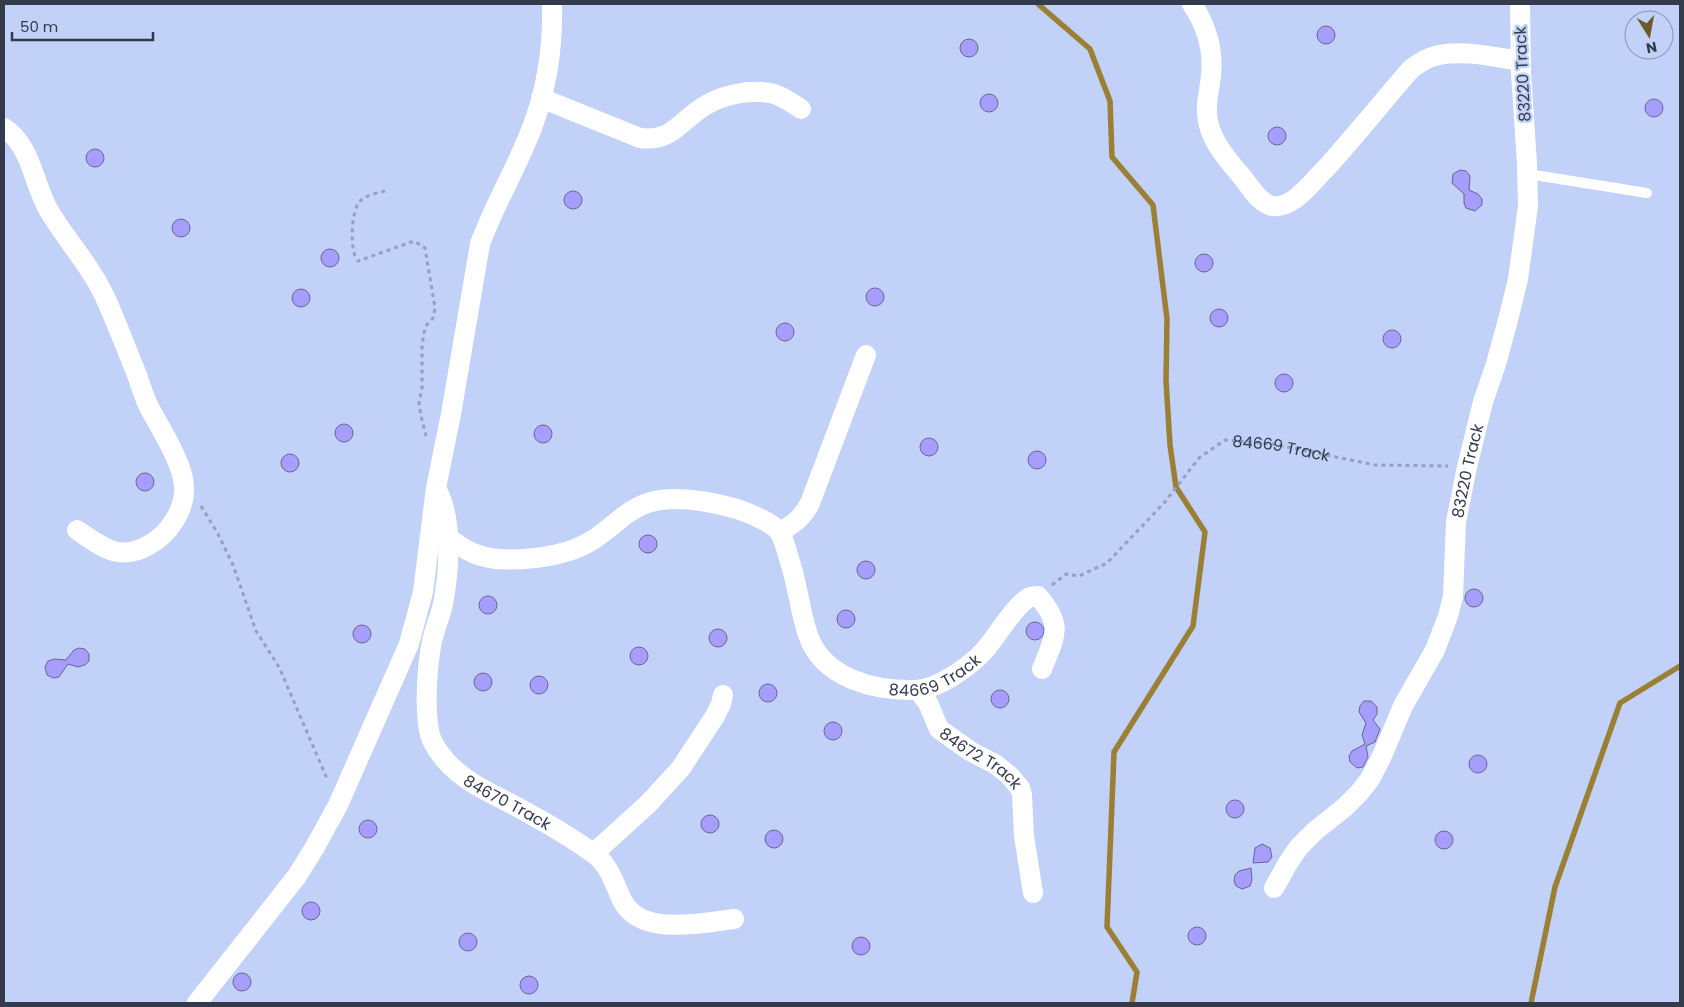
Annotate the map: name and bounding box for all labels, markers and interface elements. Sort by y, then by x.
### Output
scale bar [12,10,154,42]
north arrow [1624,10,1674,60]
text: 50 m [20,16,58,37]
street label: 83220 Track [1508,25,1536,122]
text: N [1644,37,1659,59]
street label: 83220 Track [1446,421,1489,520]
street label: 84669 Track [1232,430,1333,468]
street label: 84669 Track [888,648,986,702]
street label: 84672 Track [935,722,1028,795]
street label: 84670 Track [459,769,556,836]

